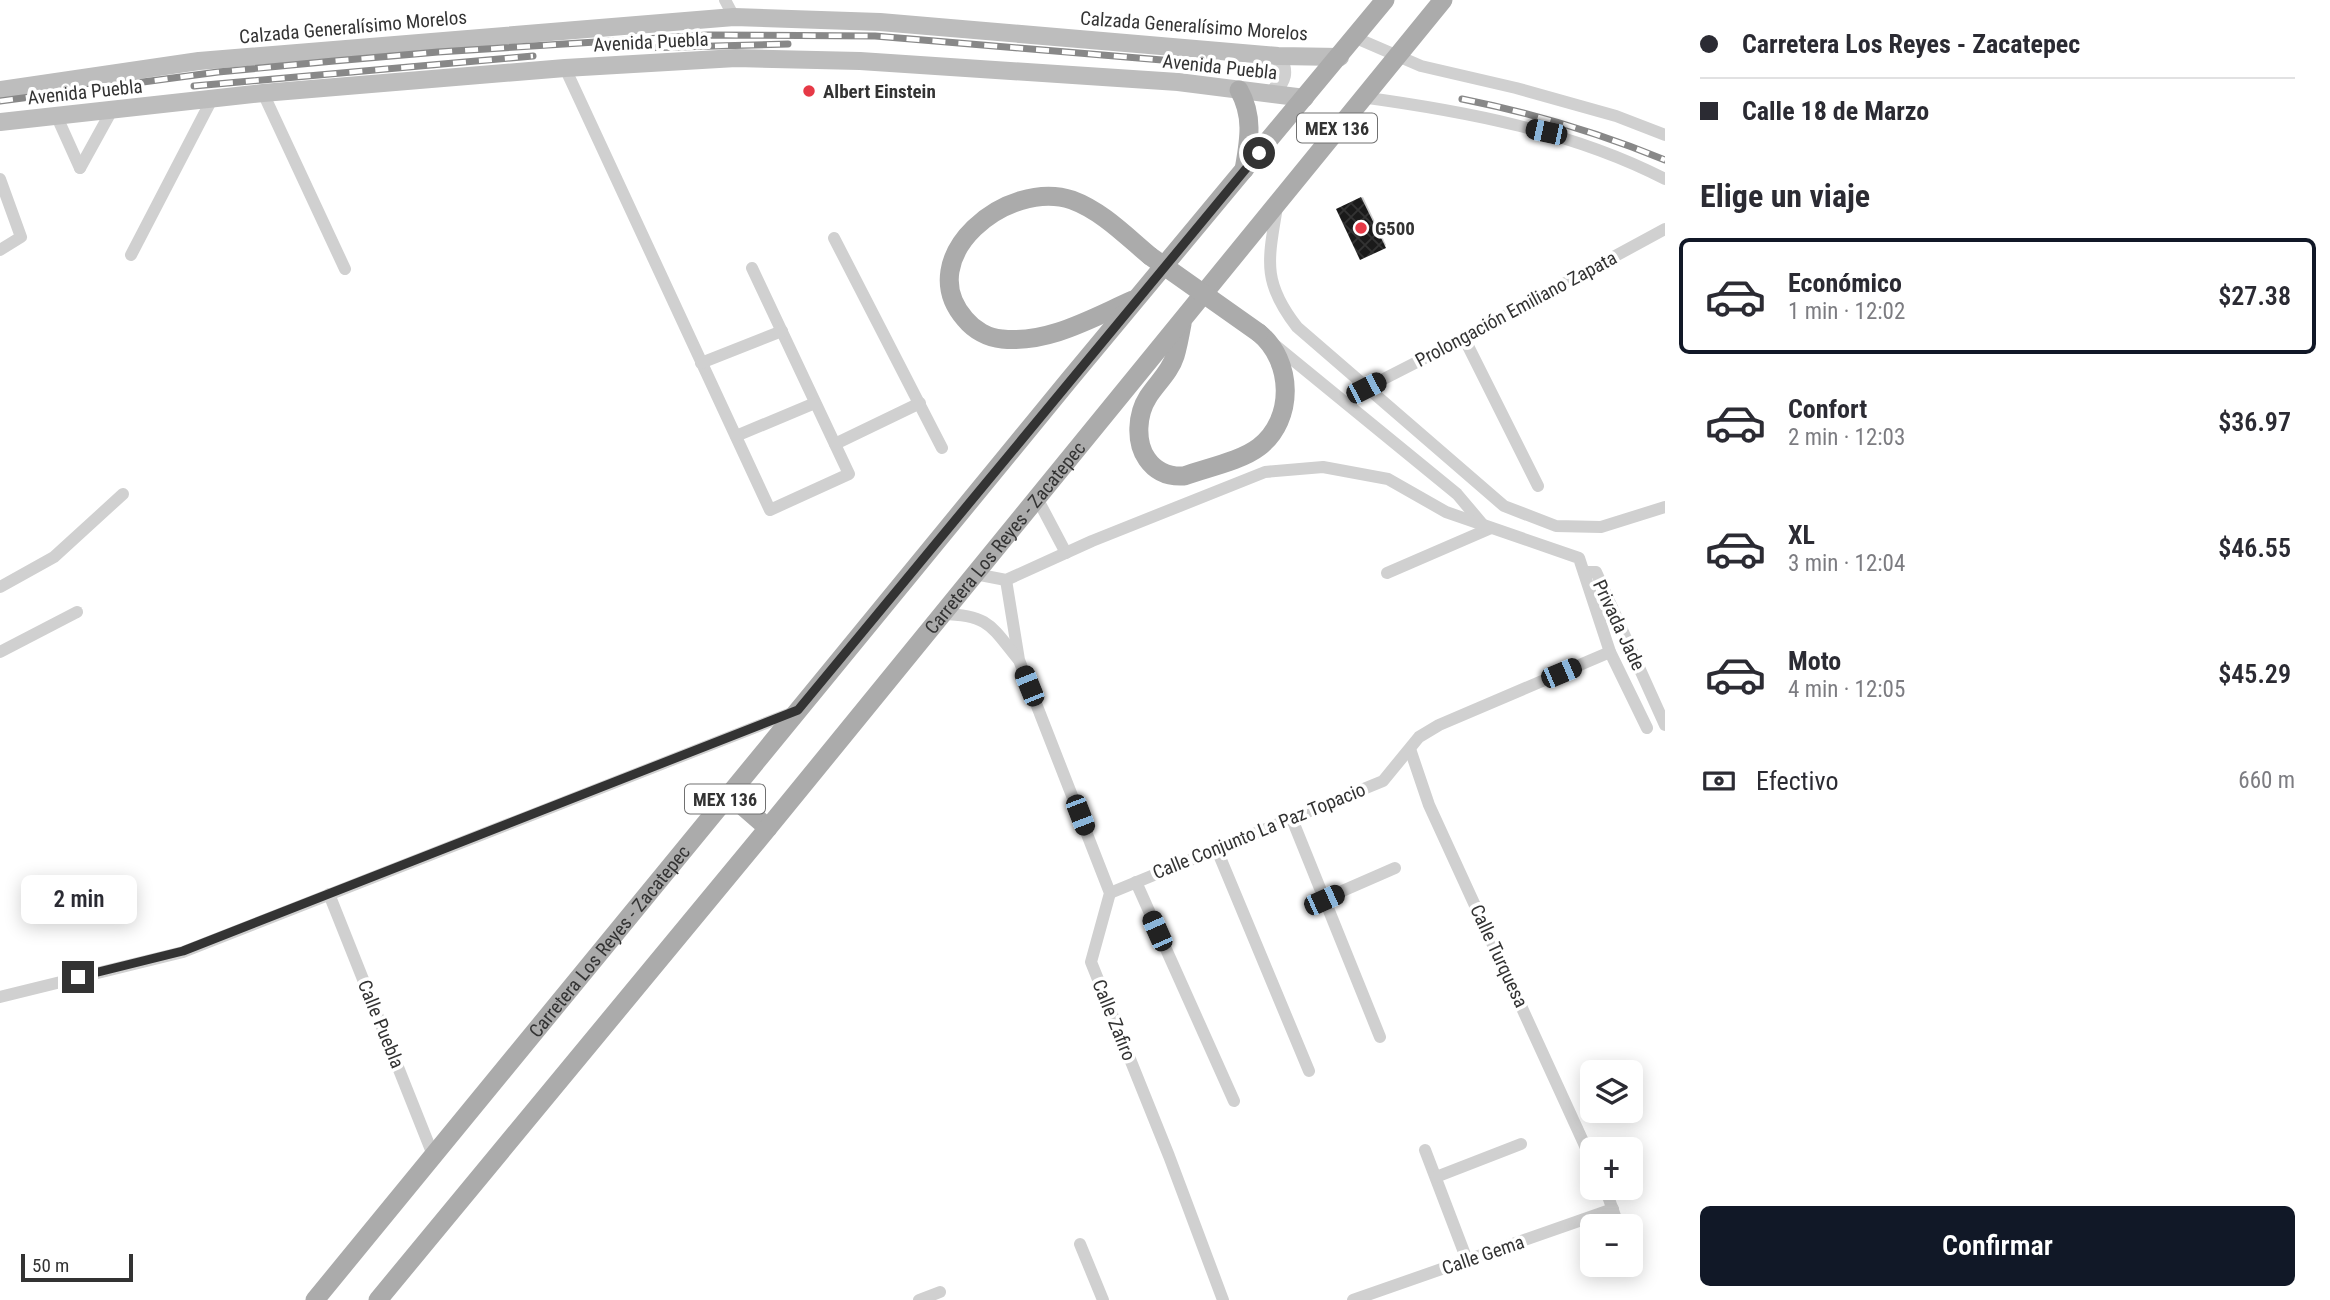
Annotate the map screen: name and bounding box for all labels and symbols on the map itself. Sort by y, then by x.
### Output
street label: Calzada Generalísimo Morelos [238,6,468,48]
street label: Calzada Generalísimo Morelos [1079,7,1309,45]
street label: Avenida Puebla [593,27,709,57]
street label: Avenida Puebla [1161,50,1279,84]
street label: Avenida Puebla [26,75,144,109]
place label: Albert Einstein [823,80,936,103]
marker: Albert Einstein [801,83,817,99]
road number: MEX 136 [1297,113,1377,142]
car [1524,117,1569,147]
route start [1243,137,1275,169]
place label: G500 [1375,217,1415,240]
marker: G500 [1353,220,1369,236]
street label: Prolongación Emiliano Zapata [1411,246,1621,372]
car [1343,369,1390,407]
street label: Carretera Los Reyes - Zacatepec [920,437,1090,638]
street label: Privada Jade [1588,576,1650,674]
car [1538,655,1585,691]
car [1012,663,1047,709]
street label: Calle Conjunto La Paz Topacio [1149,778,1369,884]
road number: MEX 136 [685,784,765,814]
car [1063,792,1098,838]
street label: Carretera Los Reyes - Zacatepec [524,840,695,1042]
callout: 2 min [20,876,136,925]
car [1301,882,1348,918]
street label: Calle Turquesa [1465,901,1533,1011]
car [1139,908,1176,954]
route end [62,961,94,993]
street label: Calle Puebla [353,976,409,1072]
street label: Calle Zafiro [1087,976,1141,1064]
street label: Calle Gema [1439,1230,1527,1280]
scale bar [21,1251,133,1283]

